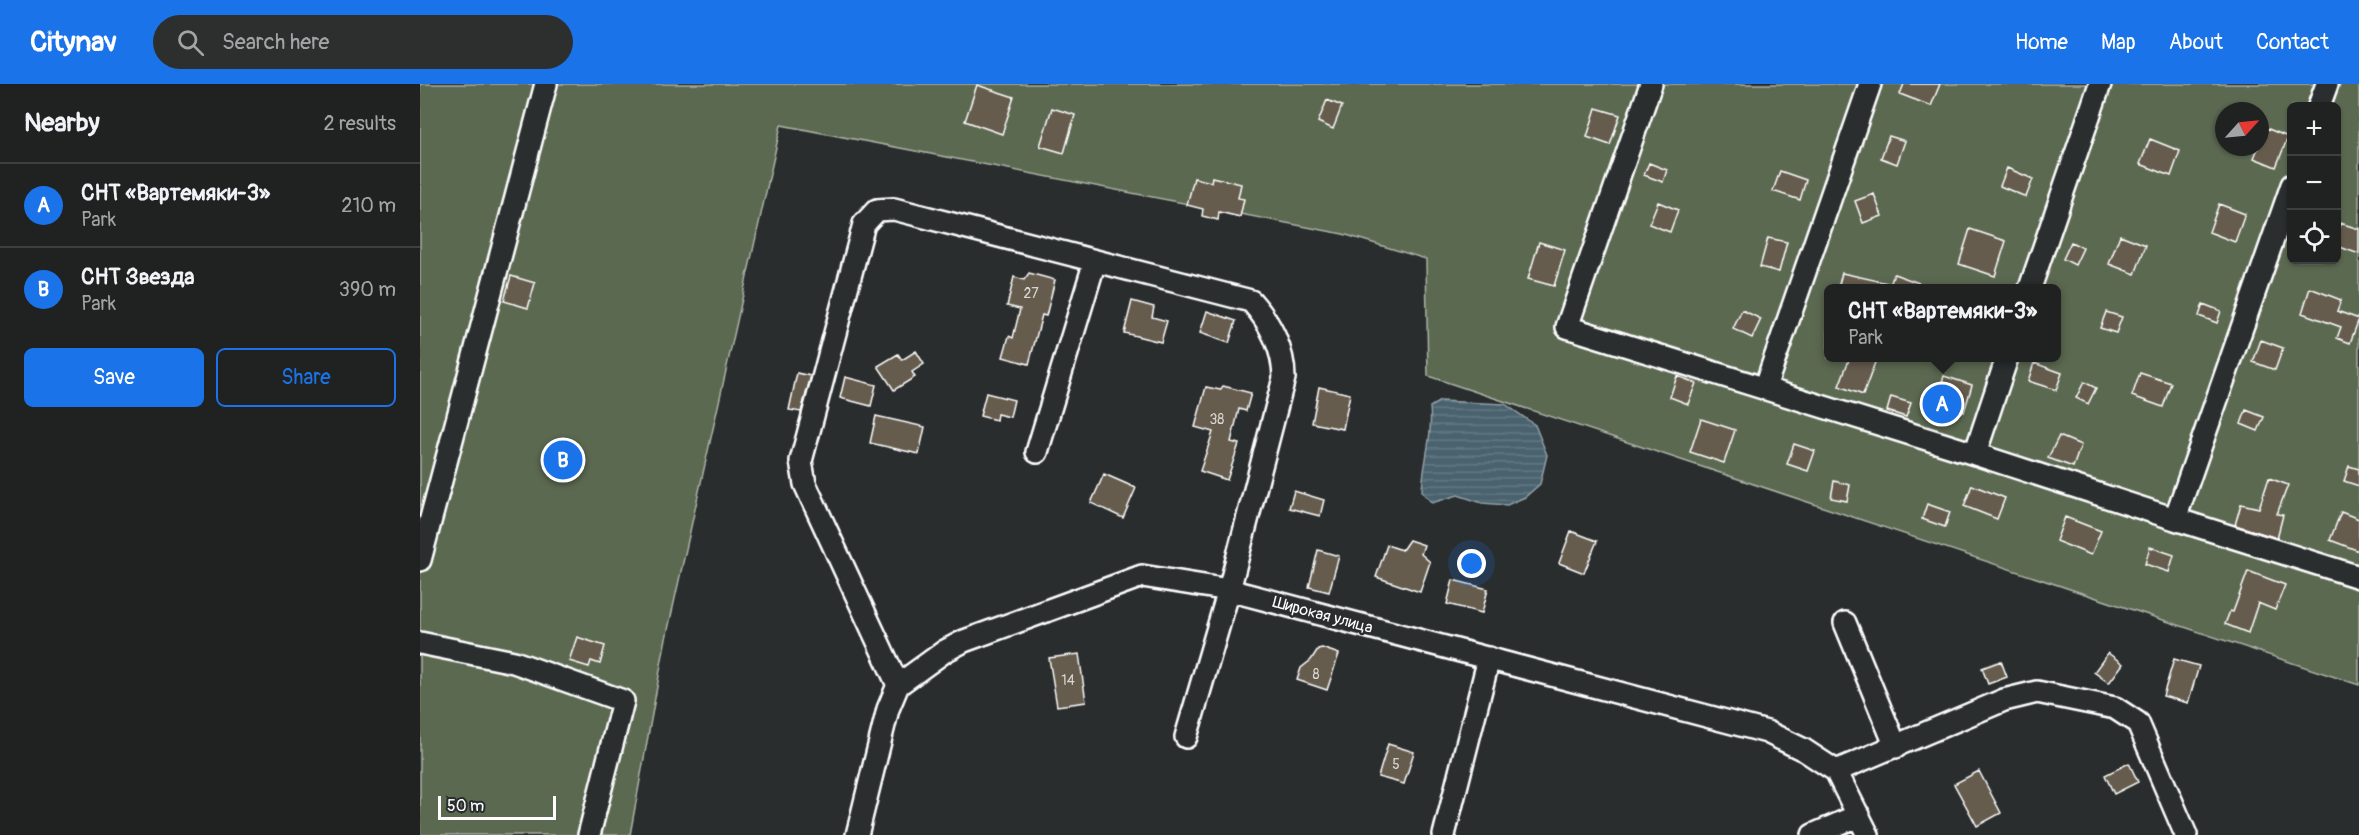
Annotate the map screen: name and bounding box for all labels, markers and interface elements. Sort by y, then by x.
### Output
search box [153,15,573,69]
text: Citynav [30,25,117,60]
icon: search [174,26,207,59]
text: Search here [222,28,329,56]
text: Home [2015,29,2068,56]
text: Map [2101,29,2136,56]
text: About [2169,29,2223,56]
text: Contact [2256,29,2329,56]
north arrow [2215,102,2269,156]
map controls [2287,102,2341,264]
button: + [2287,102,2341,156]
text: Nearby [24,107,100,139]
text: 2 results [324,111,396,136]
button: − [2287,156,2341,210]
text: СНТ «Вартемяки-3» [81,179,270,207]
text: A [37,193,50,218]
text: 210 m [341,193,396,218]
text: Park [81,207,116,232]
button: locate [2287,210,2341,264]
text: СНТ Звезда [81,263,194,291]
text: B [38,277,49,302]
text: 390 m [339,277,396,302]
popup [1824,284,2061,362]
house number: 27 [1023,285,1039,302]
text: Park [81,291,116,316]
text: СНТ «Вартемяки-3» [1848,297,2037,325]
text: Park [1848,325,1883,350]
button: Save [24,348,204,407]
button: Share [216,348,396,407]
pin: A [1922,382,1961,426]
house number: 38 [1210,411,1224,428]
pin: B [544,438,582,482]
your location [1457,549,1486,578]
street label: Широкая улица [1270,592,1375,638]
house number: 8 [1312,666,1320,683]
house number: 14 [1061,672,1075,689]
house number: 5 [1392,756,1400,773]
scale bar [438,793,556,820]
text: 50 m [447,796,484,816]

